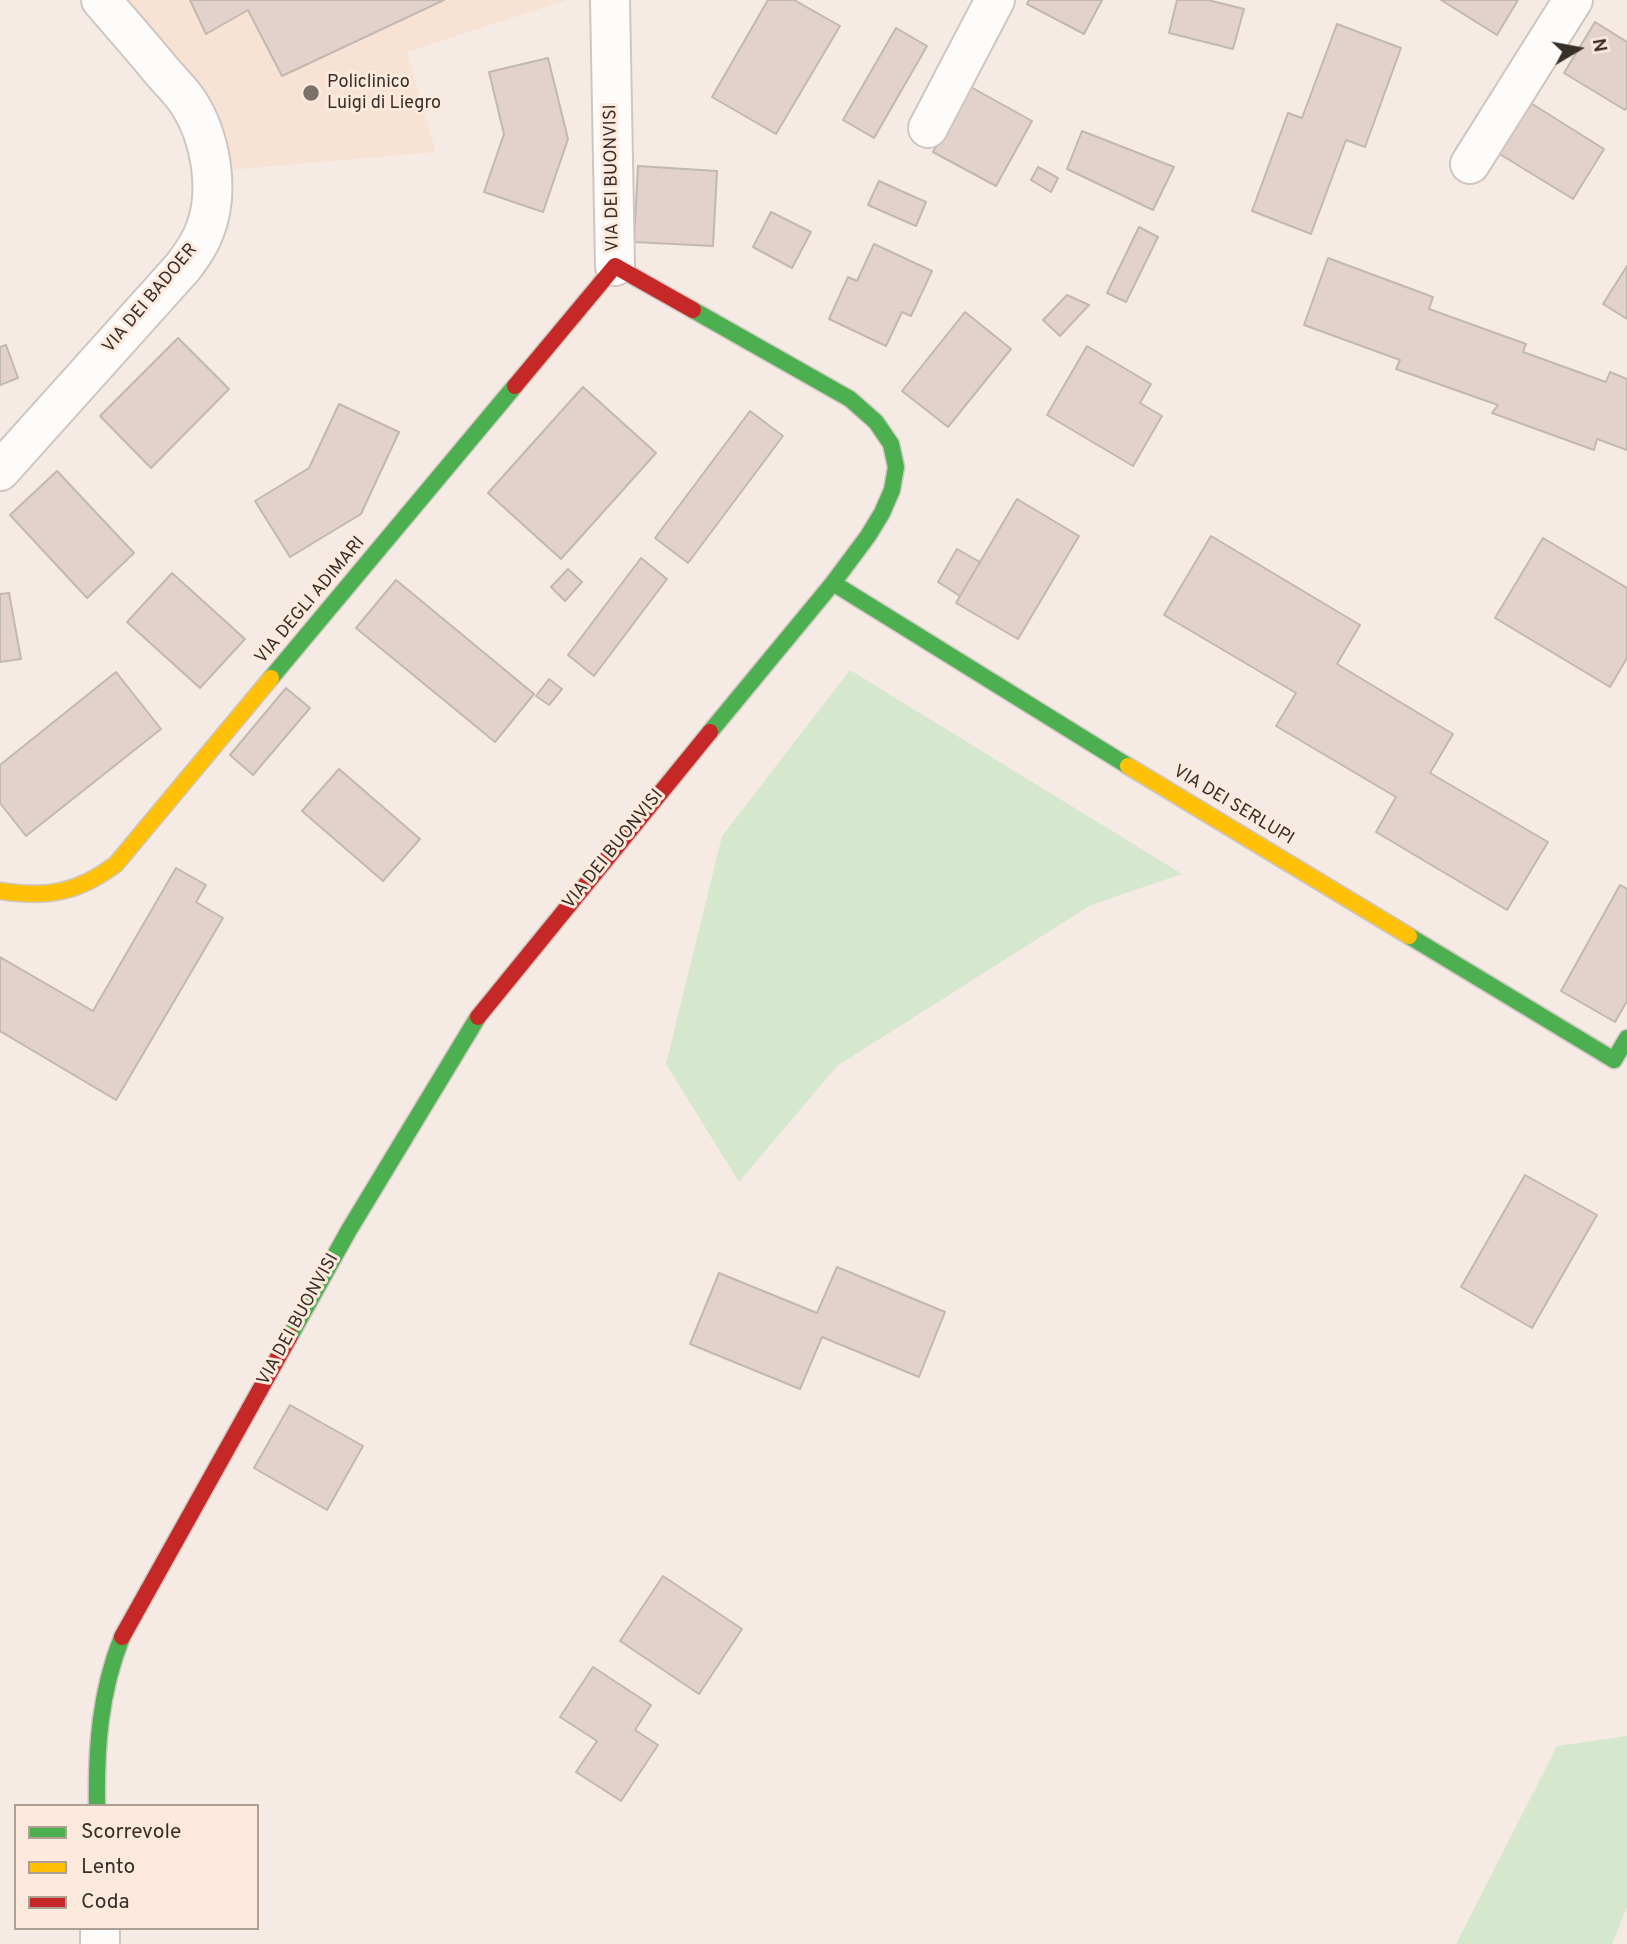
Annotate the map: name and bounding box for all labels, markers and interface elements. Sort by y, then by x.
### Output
north arrow [1543,14,1613,84]
text: N [1586,37,1612,54]
place label: Policlinico Luigi di Liegro [327,72,441,114]
marker: Policlinico Luigi di Liegro [301,83,321,103]
street label: VIA DEI BUONVISI [601,104,625,252]
street label: VIA DEI BADOER [99,240,203,358]
street label: VIA DEGLI ADIMARI [252,533,370,669]
street label: VIA DEI SERLUPI [1169,761,1297,851]
street label: VIA DEI BUONVISI [559,786,669,914]
street label: VIA DEI BUONVISI [254,1250,344,1390]
legend [14,1804,259,1930]
text: Scorrevole [81,1819,181,1846]
text: Lento [81,1854,135,1881]
text: Coda [81,1889,130,1916]

